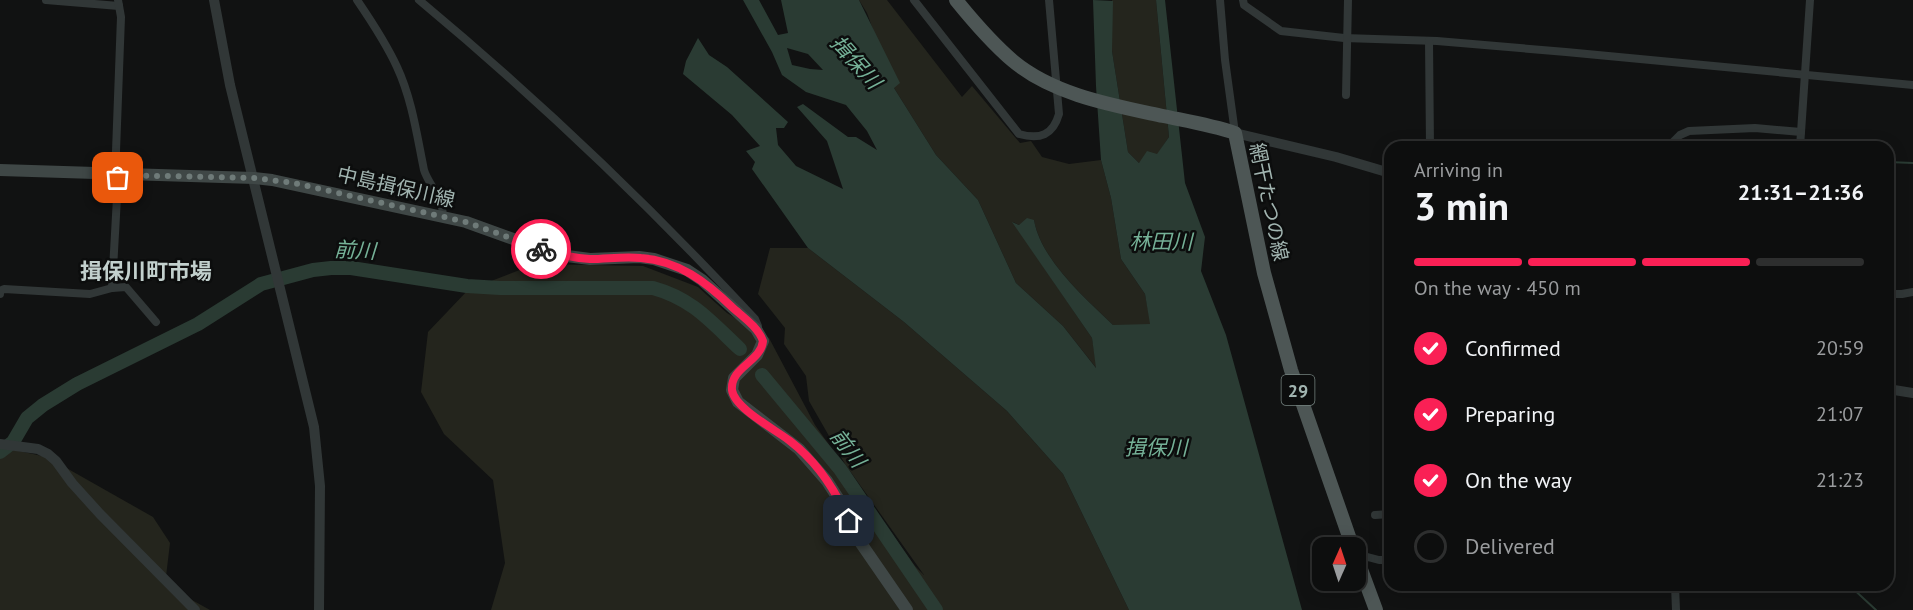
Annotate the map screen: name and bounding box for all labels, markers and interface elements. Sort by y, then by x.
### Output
water label: 揖保川 [825,30,888,96]
street label: 網干たつの線 [1244,141,1294,263]
pin [92,152,143,203]
text: Arriving in [1414,157,1503,183]
icon: bag [101,161,134,194]
street label: 中島揖保川線 [335,161,457,213]
text: 21:31–21:36 [1738,178,1864,206]
text: 3 min [1414,180,1509,231]
courier [511,219,571,279]
water label: 林田川 [1130,228,1194,255]
icon: bike [525,233,558,266]
water label: 前川 [333,235,379,265]
district label: 揖保川町市場 [80,257,212,285]
text: On the way · 450 m [1414,275,1581,301]
icon: check [1414,332,1447,365]
text: Confirmed [1465,334,1561,362]
text: 20:59 [1816,335,1864,361]
road number: 29 [1282,375,1314,405]
icon: check [1414,398,1447,431]
text: Preparing [1465,400,1555,428]
text: 21:07 [1816,401,1864,427]
water label: 前川 [824,423,873,474]
water label: 揖保川 [1125,434,1189,461]
icon: check [1414,464,1447,497]
text: On the way [1465,466,1572,494]
text: 21:23 [1816,467,1864,493]
pin [823,495,874,546]
icon: home [832,504,865,537]
text: Delivered [1465,532,1555,560]
north arrow [1312,537,1366,591]
map controls [1312,537,1366,591]

